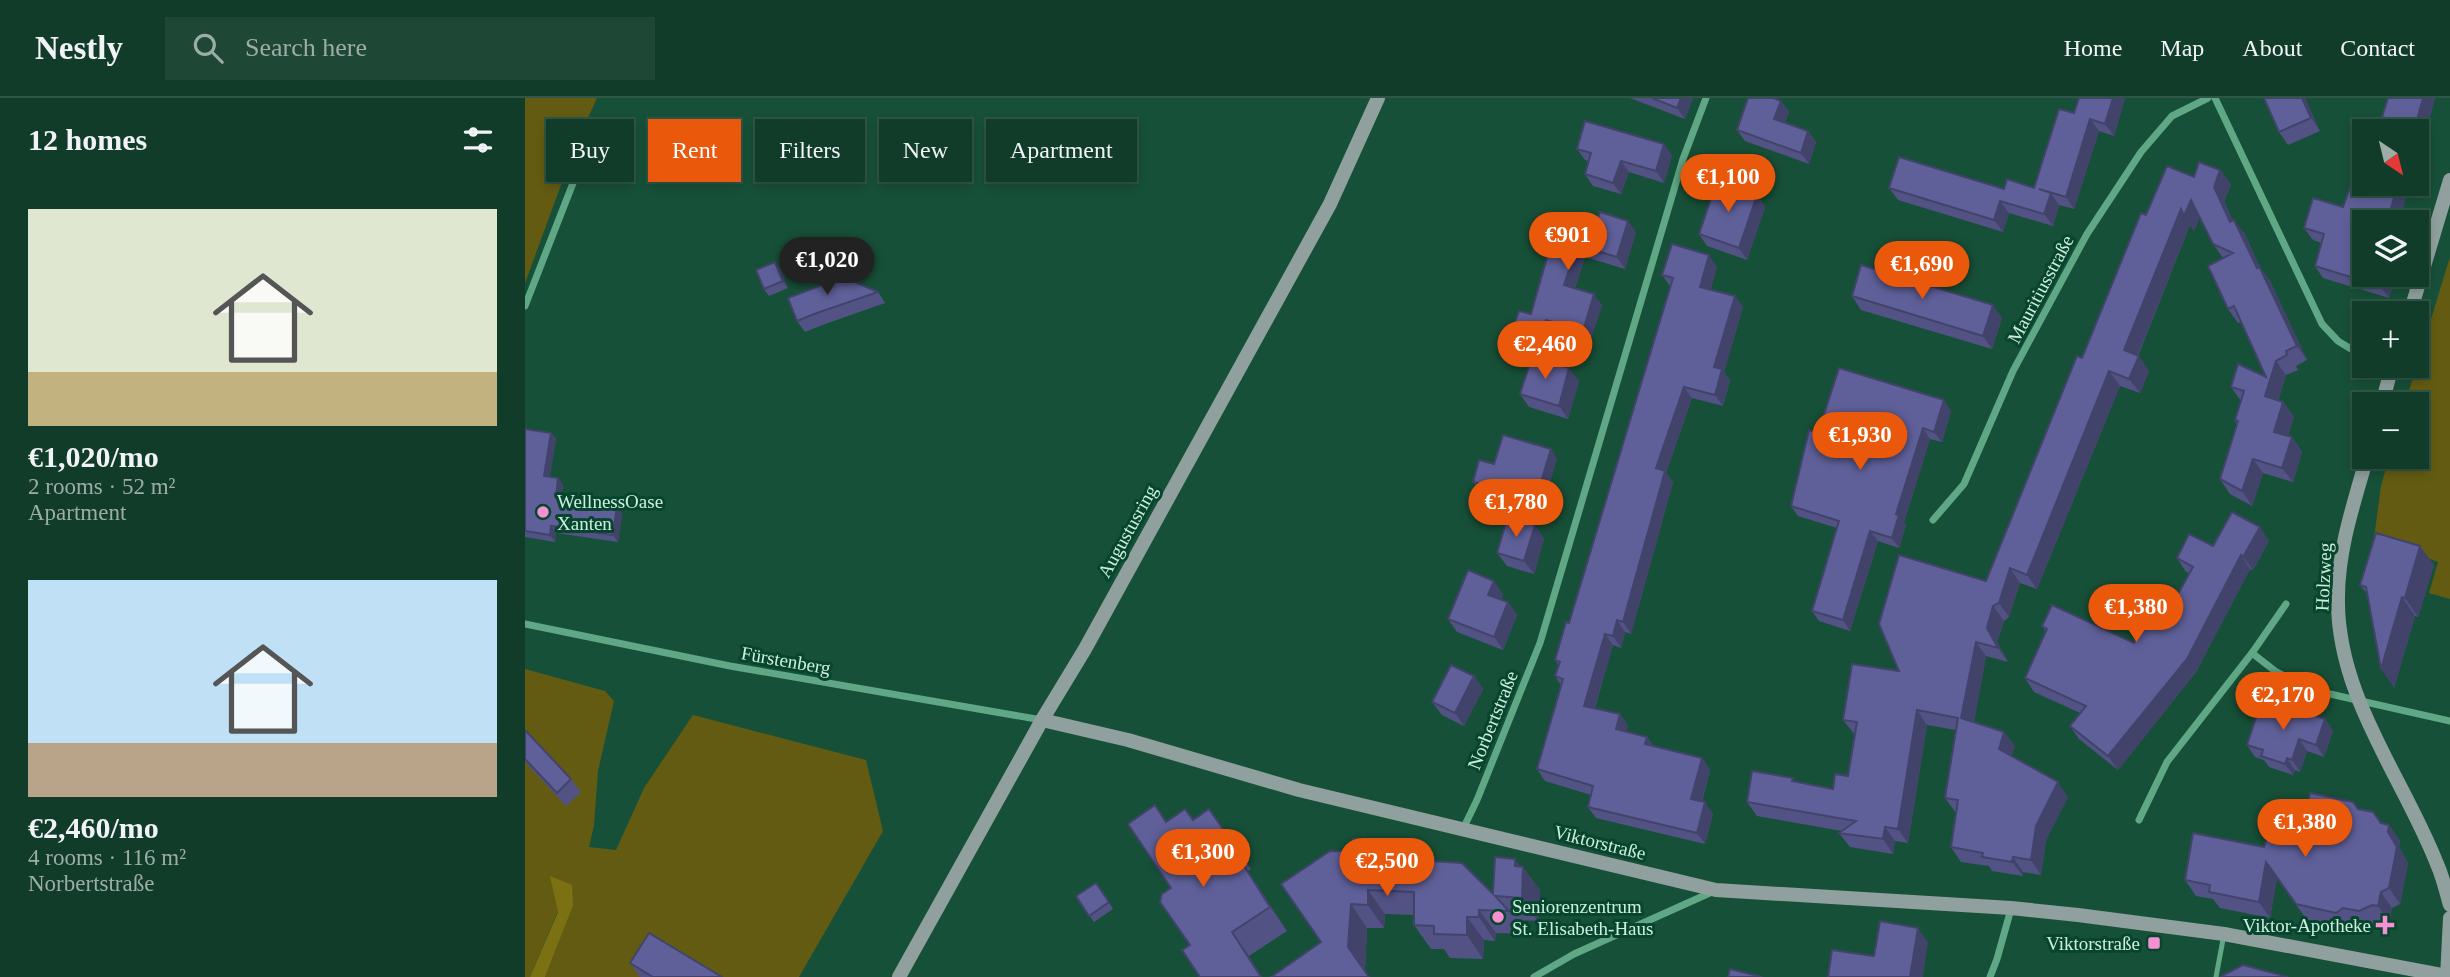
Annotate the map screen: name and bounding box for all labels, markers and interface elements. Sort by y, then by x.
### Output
search box [165,17,655,80]
icon: search [189,29,227,67]
text: Nestly [35,30,123,66]
text: Search here [245,33,367,62]
text: Home [2064,35,2122,61]
text: Map [2160,35,2204,61]
text: About [2242,35,2302,61]
text: Contact [2340,35,2415,61]
chip: Buy [546,119,634,182]
chip: Rent [648,119,741,182]
chip: Filters [755,119,865,182]
chip: New [879,119,972,182]
chip: Apartment [986,119,1137,182]
north arrow [2352,119,2429,196]
map controls [2352,119,2429,469]
icon: filters [459,121,497,159]
text: 12 homes [28,123,147,156]
pin: €1,100 [1671,155,1785,214]
text: €1,100 [1696,164,1760,189]
button: layers [2352,210,2429,287]
pin: €901 [1527,212,1609,272]
text: €901 [1545,222,1591,247]
street label: Mauritiusstraße [2003,232,2078,347]
pin: €1,020 [770,238,884,297]
pin: €1,690 [1865,242,1979,301]
text: €1,020 [795,247,859,272]
text: €1,690 [1890,251,1954,276]
icon: home [200,255,326,381]
button: + [2352,301,2429,378]
pin: €2,460 [1488,322,1602,381]
text: €2,460 [1513,331,1577,356]
button: − [2352,392,2429,469]
pin: €1,930 [1803,412,1917,472]
text: €1,930 [1828,422,1892,447]
text: €1,020/mo [28,440,159,473]
text: 2 rooms · 52 m² [28,474,175,499]
pin: €1,780 [1459,480,1573,539]
street label: Augustusring [1093,481,1162,581]
text: €1,780 [1484,489,1548,514]
place label: WellnessOase Xanten [557,491,663,534]
text: Apartment [28,500,126,525]
marker: WellnessOase Xanten [535,504,551,520]
street label: Holzweg [2311,542,2336,612]
pin: €1,380 [2079,584,2193,644]
text: €1,380 [2104,594,2168,619]
icon: home [200,626,326,752]
street label: Fürstenberg [740,642,833,679]
street label: Norbertstraße [1463,668,1522,773]
pin: €2,170 [2226,672,2340,732]
text: €2,170 [2251,682,2315,707]
pin: €1,380 [2248,800,2362,859]
text: €1,380 [2273,809,2337,834]
text: €2,460/mo [28,811,159,844]
street label: Viktorstraße [1552,821,1648,864]
pin: €1,300 [1146,830,1260,889]
pin: €2,500 [1330,838,1444,898]
text: €1,300 [1171,839,1235,864]
text: 4 rooms · 116 m² [28,845,186,870]
text: €2,500 [1355,848,1419,873]
text: Norbertstraße [28,871,154,896]
place label: Seniorenzentrum St. Elisabeth-Haus [1512,896,1653,939]
marker: Seniorenzentrum St. Elisabeth-Haus [1490,909,1506,925]
place label: Viktor-Apotheke [2243,915,2371,936]
marker: Viktor-Apotheke [2377,917,2393,933]
place label: Viktorstraße [2046,933,2140,954]
marker: Viktorstraße [2146,935,2162,951]

